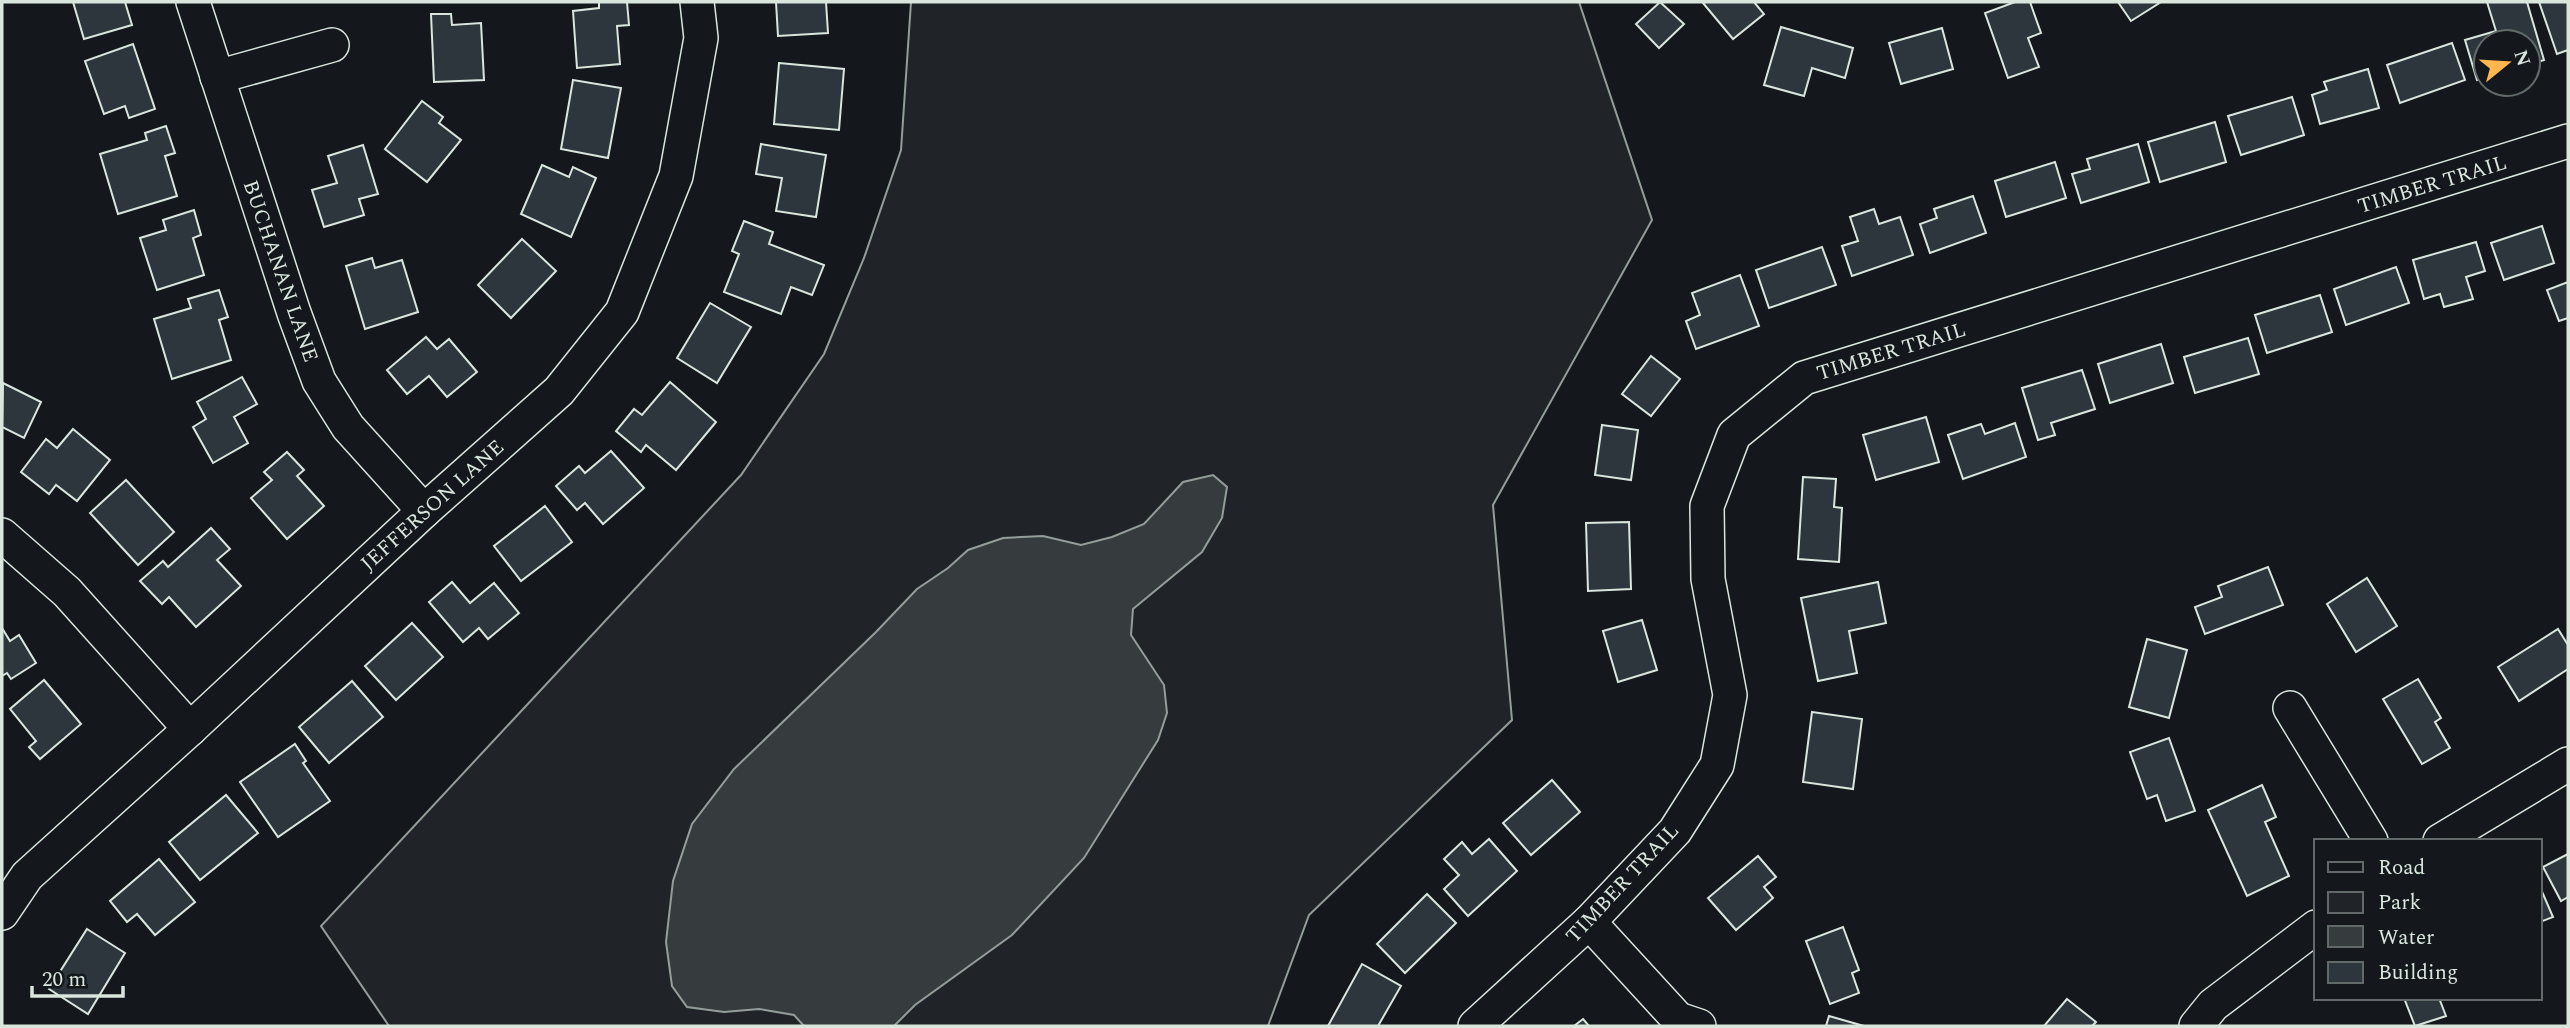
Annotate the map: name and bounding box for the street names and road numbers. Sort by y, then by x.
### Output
street label: TIMBER TRAIL [2354,147,2511,223]
street label: BUCHANAN LANE [234,176,326,367]
street label: TIMBER TRAIL [1813,314,1970,390]
street label: JEFFERSON LANE [354,432,512,579]
street label: TIMBER TRAIL [1558,816,1687,951]

